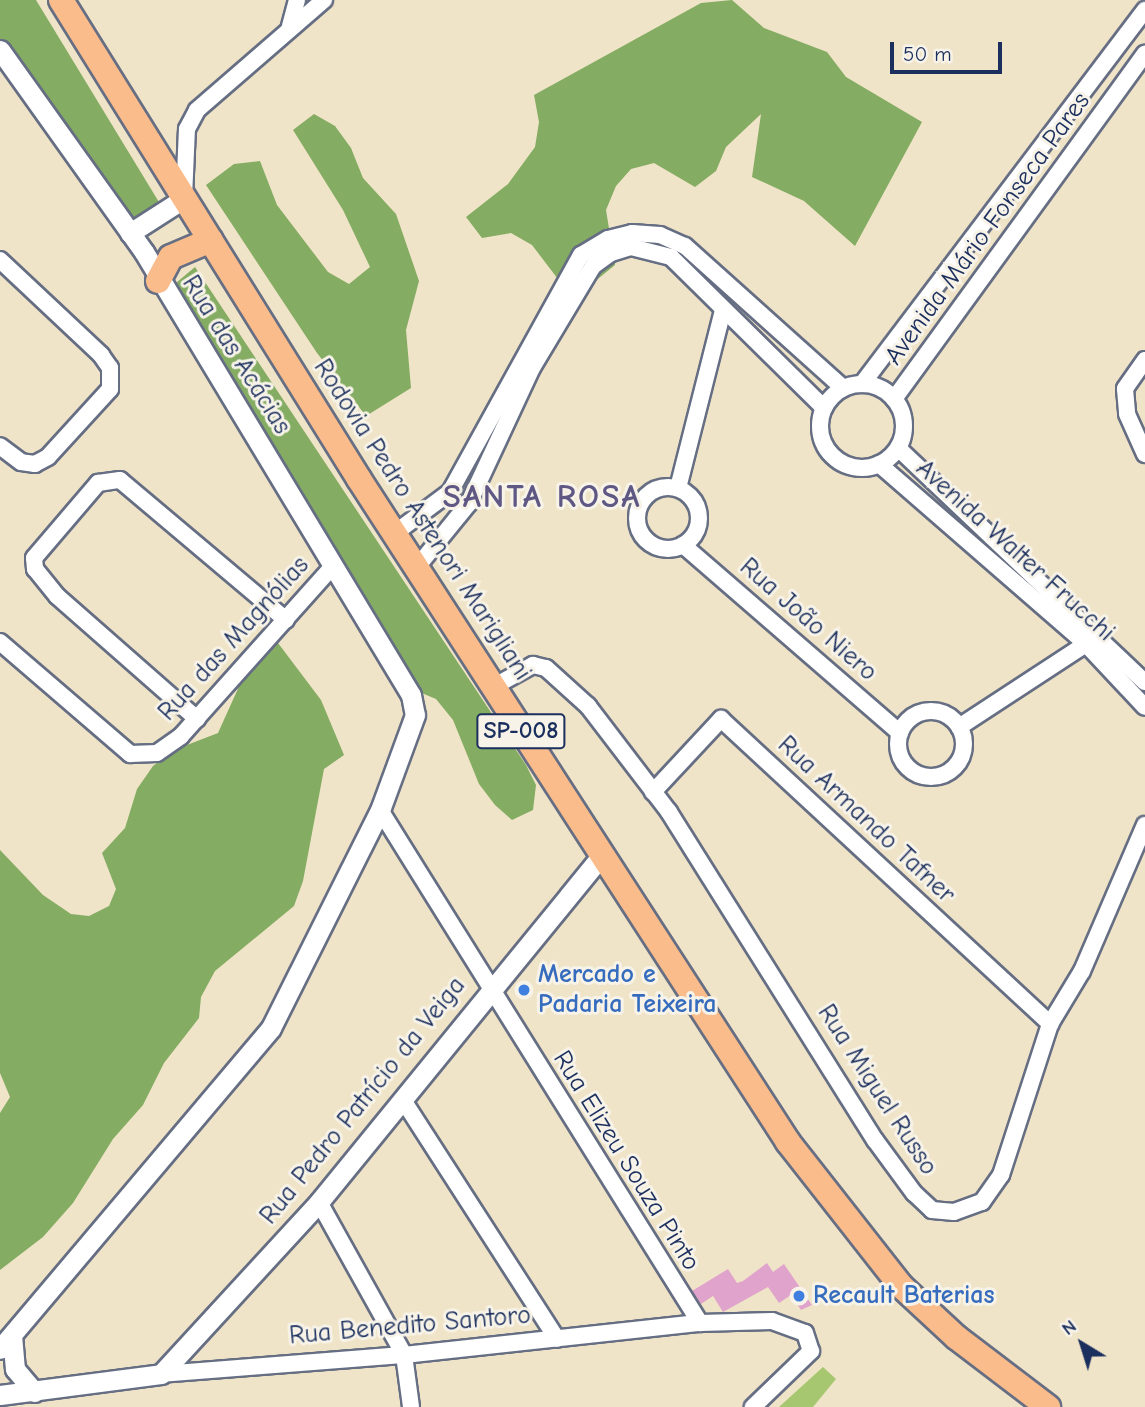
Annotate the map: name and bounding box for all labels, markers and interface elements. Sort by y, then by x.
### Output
scale bar [893,28,1005,72]
text: 50 m [903,42,952,66]
street label: Avenida Mário Fonseca Pares [879,87,1097,371]
street label: Rua das Acácias [175,270,297,440]
street label: Rodovia Pedro Astenori Marigliani [306,353,538,687]
street label: Avenida Walter Frucchi [909,454,1121,648]
district label: SANTA ROSA [444,477,640,517]
street label: Rua das Magnólias [152,550,316,728]
street label: Rua João Niero [733,552,883,688]
road number: SP-008 [476,710,566,752]
street label: Rua Armando Tafner [771,730,961,910]
place label: Mercado e Padaria Teixeira [538,959,716,1020]
street label: Rua Pedro Patrício da Veiga [254,971,472,1231]
marker: Mercado e Padaria Teixeira [516,982,532,998]
street label: Rua Miguel Russo [810,999,944,1181]
street label: Rua Elizeu Souza Pinto [546,1045,706,1277]
place label: Recault Baterias [813,1280,995,1312]
marker: Recault Baterias [791,1288,807,1304]
street label: Rua Benedito Santoro [288,1300,532,1352]
north arrow [1047,1309,1117,1379]
text: N [1057,1315,1081,1340]

